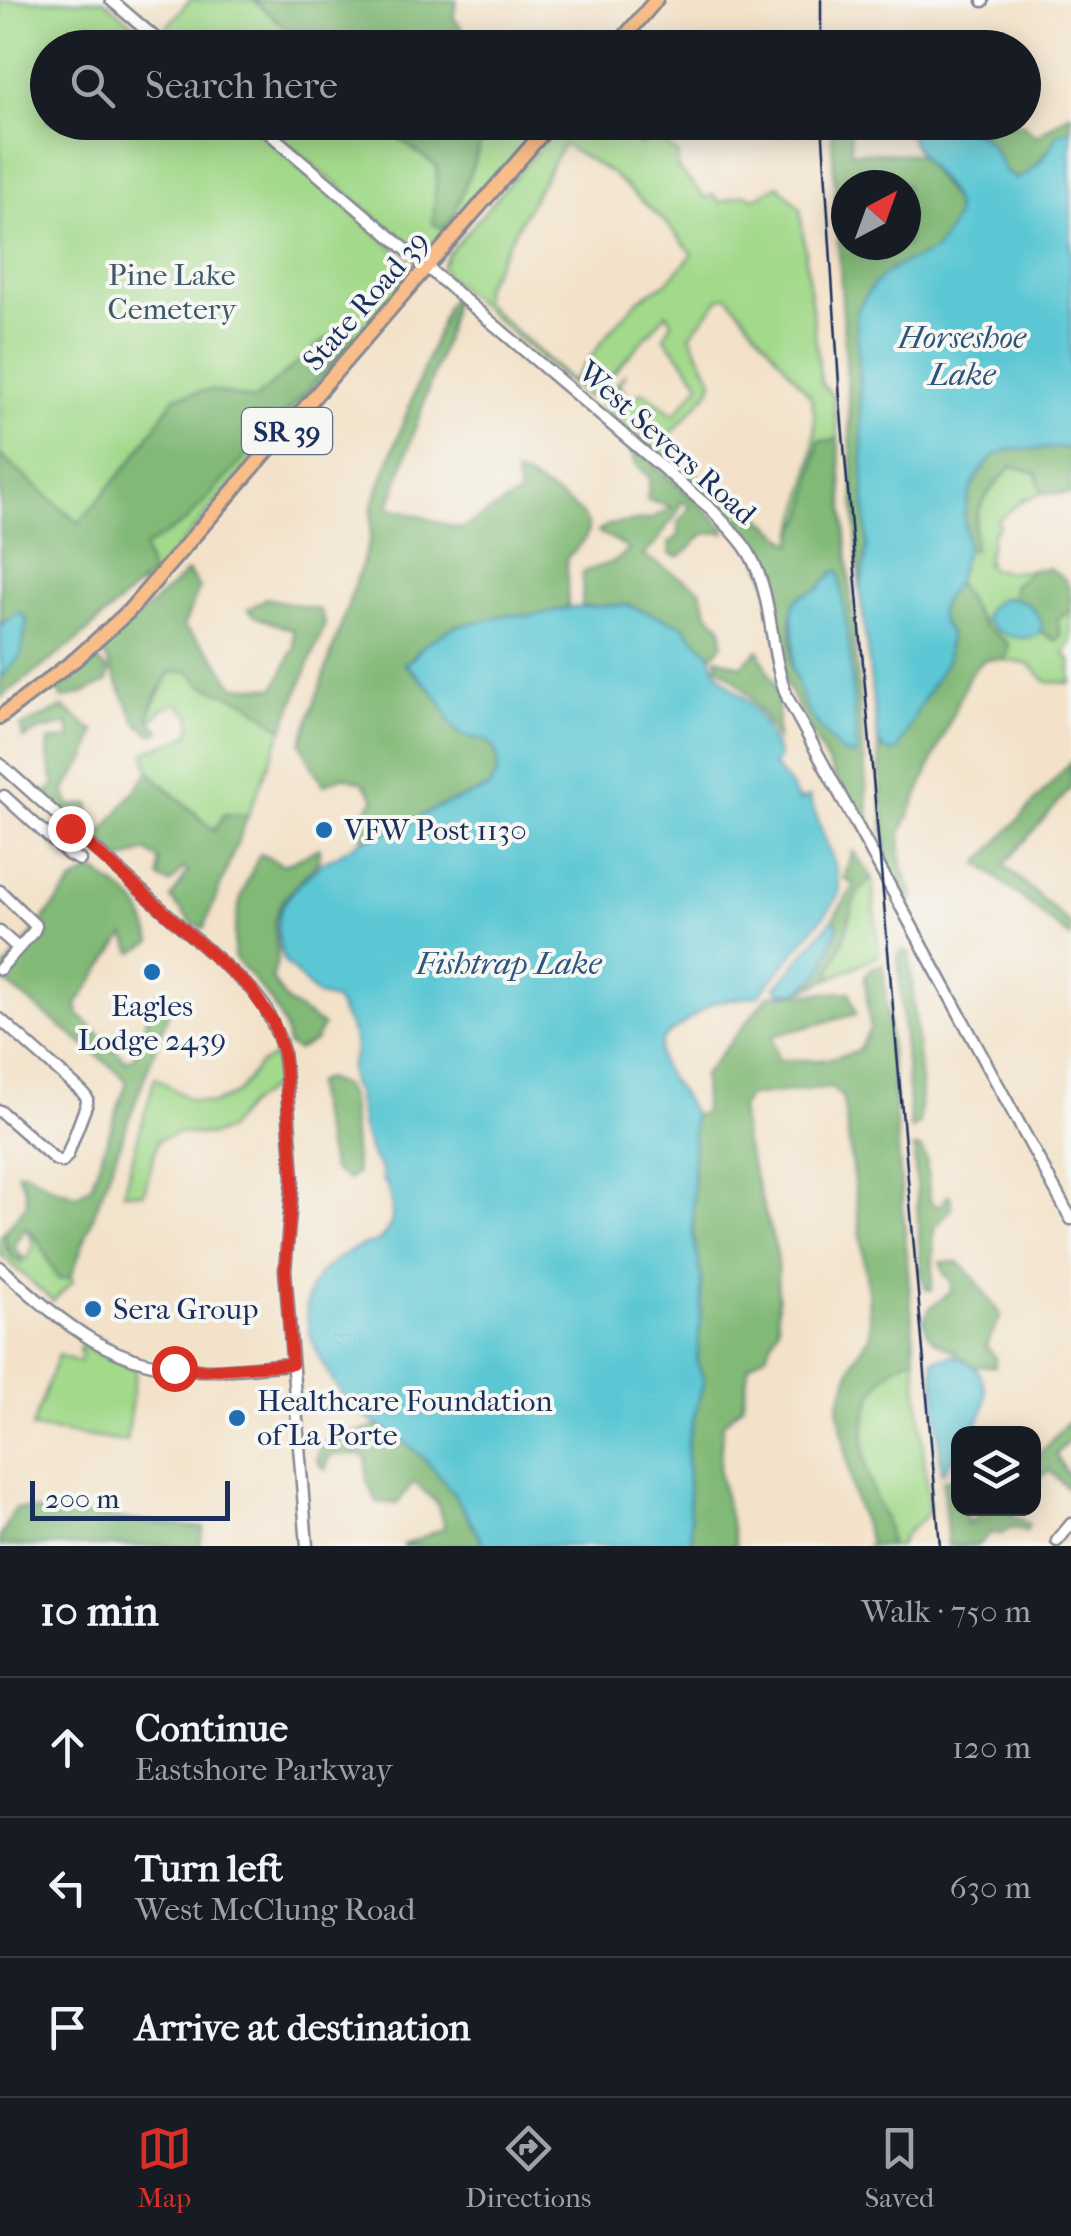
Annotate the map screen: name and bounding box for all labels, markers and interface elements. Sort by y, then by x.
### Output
search box [30,30,1041,140]
icon: search [65,58,120,113]
text: Search here [145,63,338,108]
north arrow [831,170,921,260]
street label: State Road 39 [296,224,436,378]
park label: Pine Lake Cemetery [108,258,238,327]
water label: Horseshoe Lake [896,319,1027,393]
street label: West Severs Road [570,353,763,532]
road number: SR 39 [242,408,332,454]
route end [48,806,94,852]
place label: VFW Post 1130 [343,813,527,848]
marker: VFW Post 1130 [313,819,335,841]
water label: Fishtrap Lake [415,945,603,982]
marker: Eagles Lodge 2439 [141,961,163,983]
place label: Eagles Lodge 2439 [78,989,226,1058]
place label: Sera Group [113,1292,258,1327]
marker: Sera Group [82,1298,104,1320]
route start [152,1346,198,1392]
place label: Healthcare Foundation of La Porte [257,1384,553,1453]
marker: Healthcare Foundation of La Porte [226,1407,248,1429]
map controls [951,1426,1041,1516]
button: layers [951,1426,1041,1516]
scale bar [30,1476,230,1520]
text: 200 m [45,1482,120,1515]
text: 10 min [40,1587,159,1636]
text: Walk · 750 m [861,1593,1031,1630]
text: Continue [135,1706,288,1751]
icon: ahead [40,1720,95,1775]
text: 120 m [952,1729,1031,1766]
text: Eastshore Parkway [135,1751,393,1788]
text: Turn left [135,1846,283,1891]
icon: left [40,1860,95,1915]
text: 630 m [949,1869,1031,1906]
text: West McClung Road [135,1891,415,1928]
icon: arrive [40,2000,95,2055]
text: Arrive at destination [135,2005,471,2050]
tab: Map [137,2121,192,2214]
tab: Directions [465,2121,591,2214]
tab: Saved [865,2121,934,2214]

